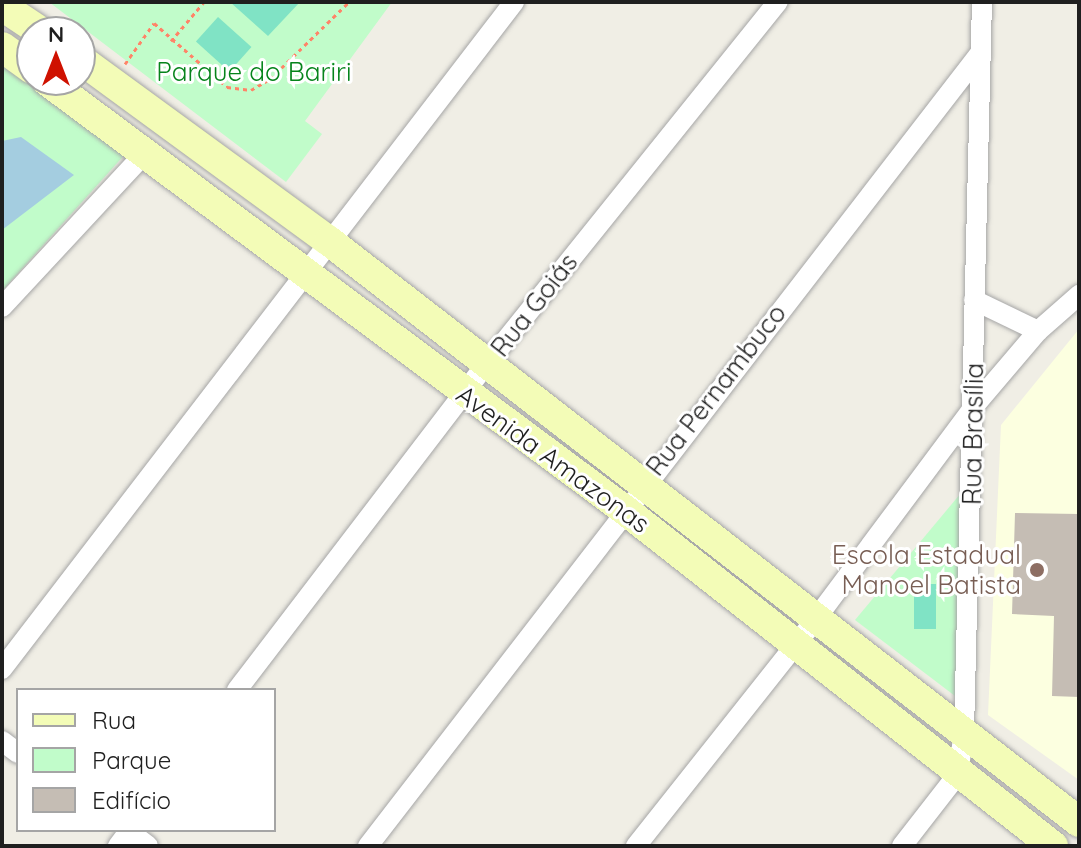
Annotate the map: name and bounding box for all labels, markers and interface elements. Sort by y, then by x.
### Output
north arrow [16,16,96,96]
text: N [48,20,64,48]
park label: Parque do Bariri [156,56,352,88]
street label: Rua Goiás [484,247,584,363]
street label: Rua Pernambuco [639,298,793,482]
street label: Rua Brasília [956,363,990,505]
street label: Avenida Amazonas [450,379,656,539]
place label: Escola Estadual Manoel Batista [832,539,1021,600]
marker: Escola Estadual Manoel Batista [1028,561,1046,579]
legend [16,688,276,832]
text: Rua [92,705,136,735]
text: Parque [92,745,171,775]
text: Edifício [92,785,171,815]

